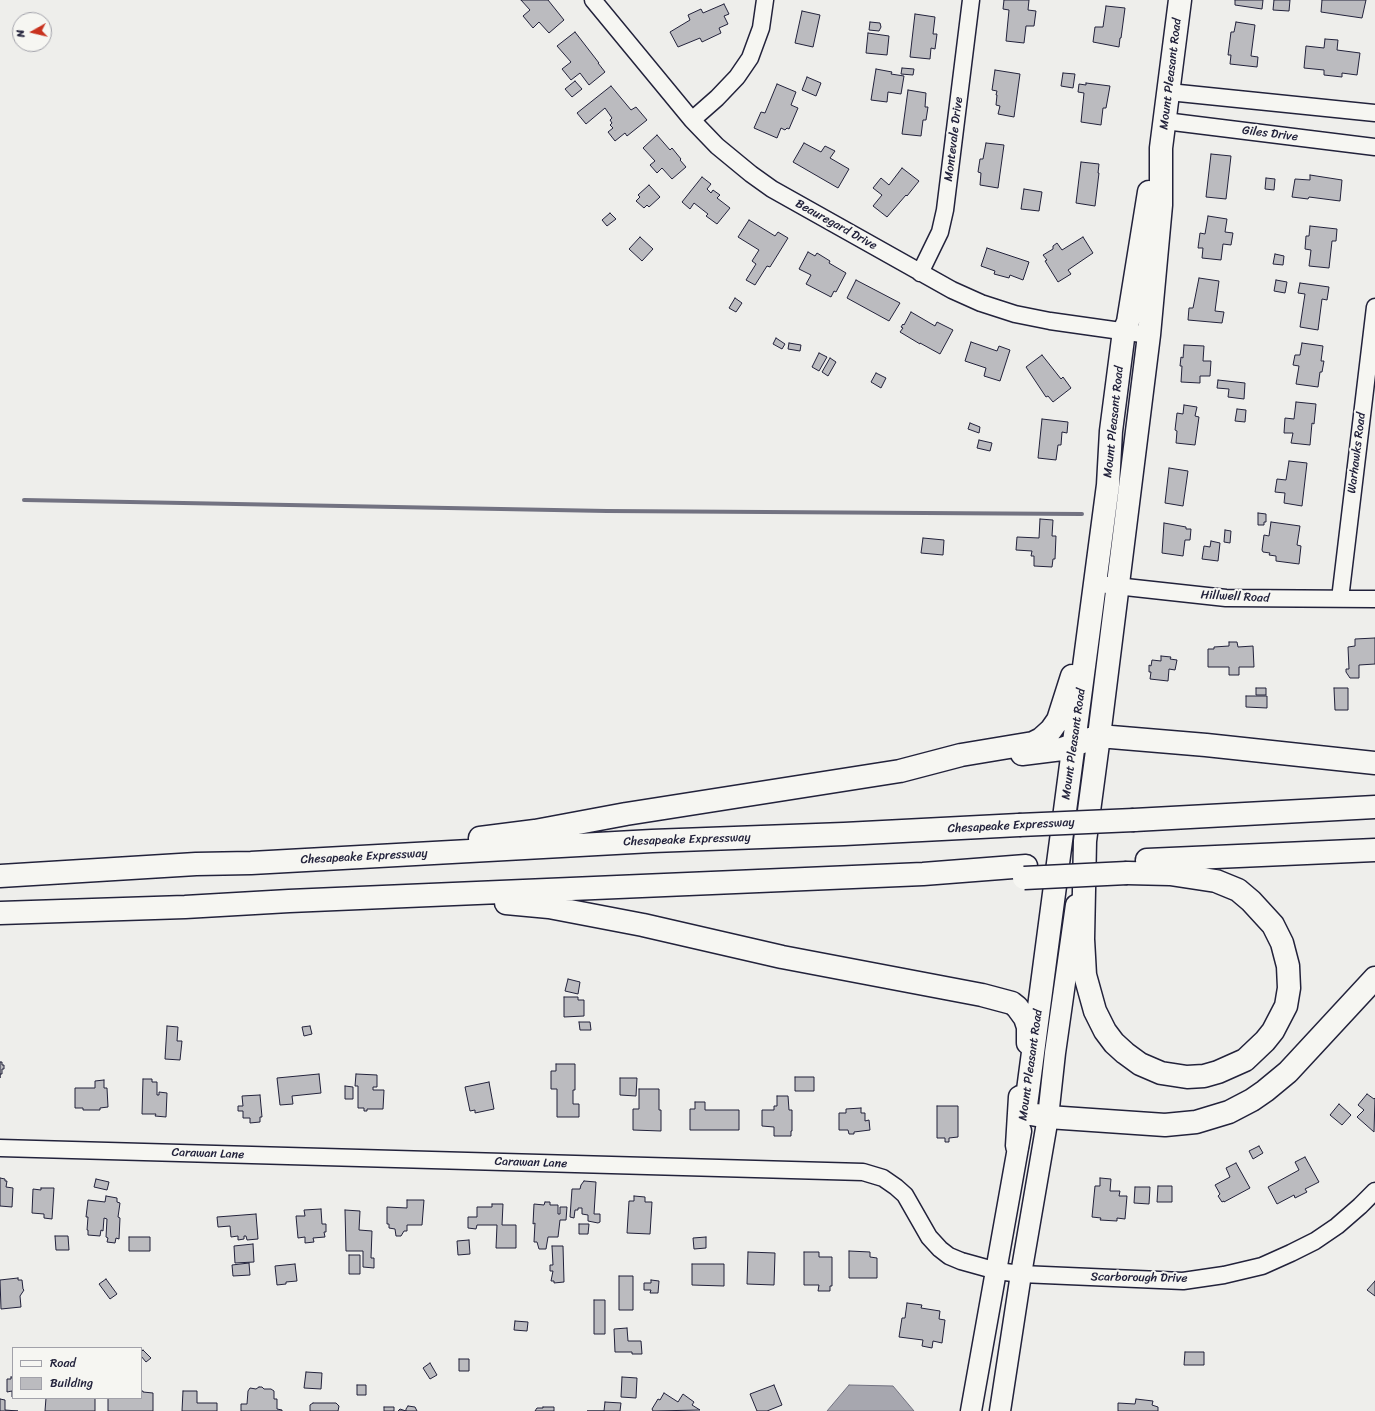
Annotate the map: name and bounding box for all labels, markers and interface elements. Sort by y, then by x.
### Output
north arrow [12,12,52,52]
street label: Mount Pleasant Road [1157,17,1185,131]
text: N [11,29,31,39]
street label: Montevale Drive [942,96,966,182]
street label: Giles Drive [1241,123,1299,145]
street label: Beauregard Drive [793,197,879,253]
street label: Mount Pleasant Road [1101,365,1127,479]
street label: Warhawks Road [1345,412,1369,494]
street label: Hillwell Road [1200,588,1270,606]
street label: Mount Pleasant Road [1059,687,1089,801]
street label: Chesapeake Expressway [947,815,1075,837]
street label: Chesapeake Expressway [623,831,751,849]
street label: Chesapeake Expressway [300,846,428,868]
street label: Mount Pleasant Road [1016,1008,1046,1122]
street label: Carawan Lane [171,1146,245,1162]
street label: Carawan Lane [494,1155,568,1171]
street label: Scarborough Drive [1090,1270,1188,1286]
legend [12,1347,142,1399]
text: Road [50,1352,76,1374]
text: Building [50,1372,93,1394]

